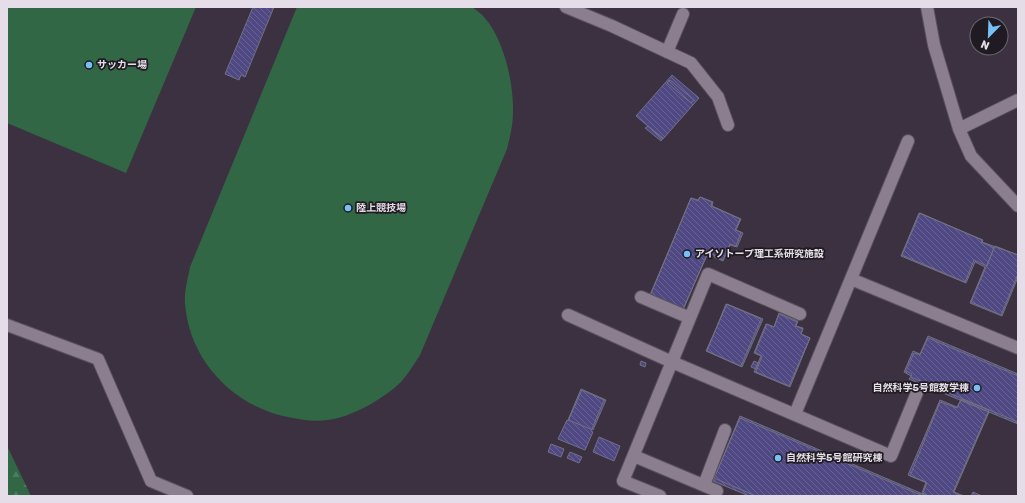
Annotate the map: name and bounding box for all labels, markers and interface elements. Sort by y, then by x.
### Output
north arrow [969,16,1009,56]
text: N [979,37,991,52]
place label: サッカー場 [97,59,147,71]
marker: サッカー場 [84,60,94,70]
place label: 陸上競技場 [356,202,406,214]
marker: 陸上競技場 [343,203,353,213]
place label: アイソトープ理工系研究施設 [695,248,824,260]
marker: アイソトープ理工系研究施設 [682,249,692,259]
place label: 自然科学5号館数学棟 [873,382,969,394]
marker: 自然科学5号館数学棟 [972,383,982,393]
place label: 自然科学5号館研究棟 [786,452,882,464]
marker: 自然科学5号館研究棟 [773,453,783,463]

